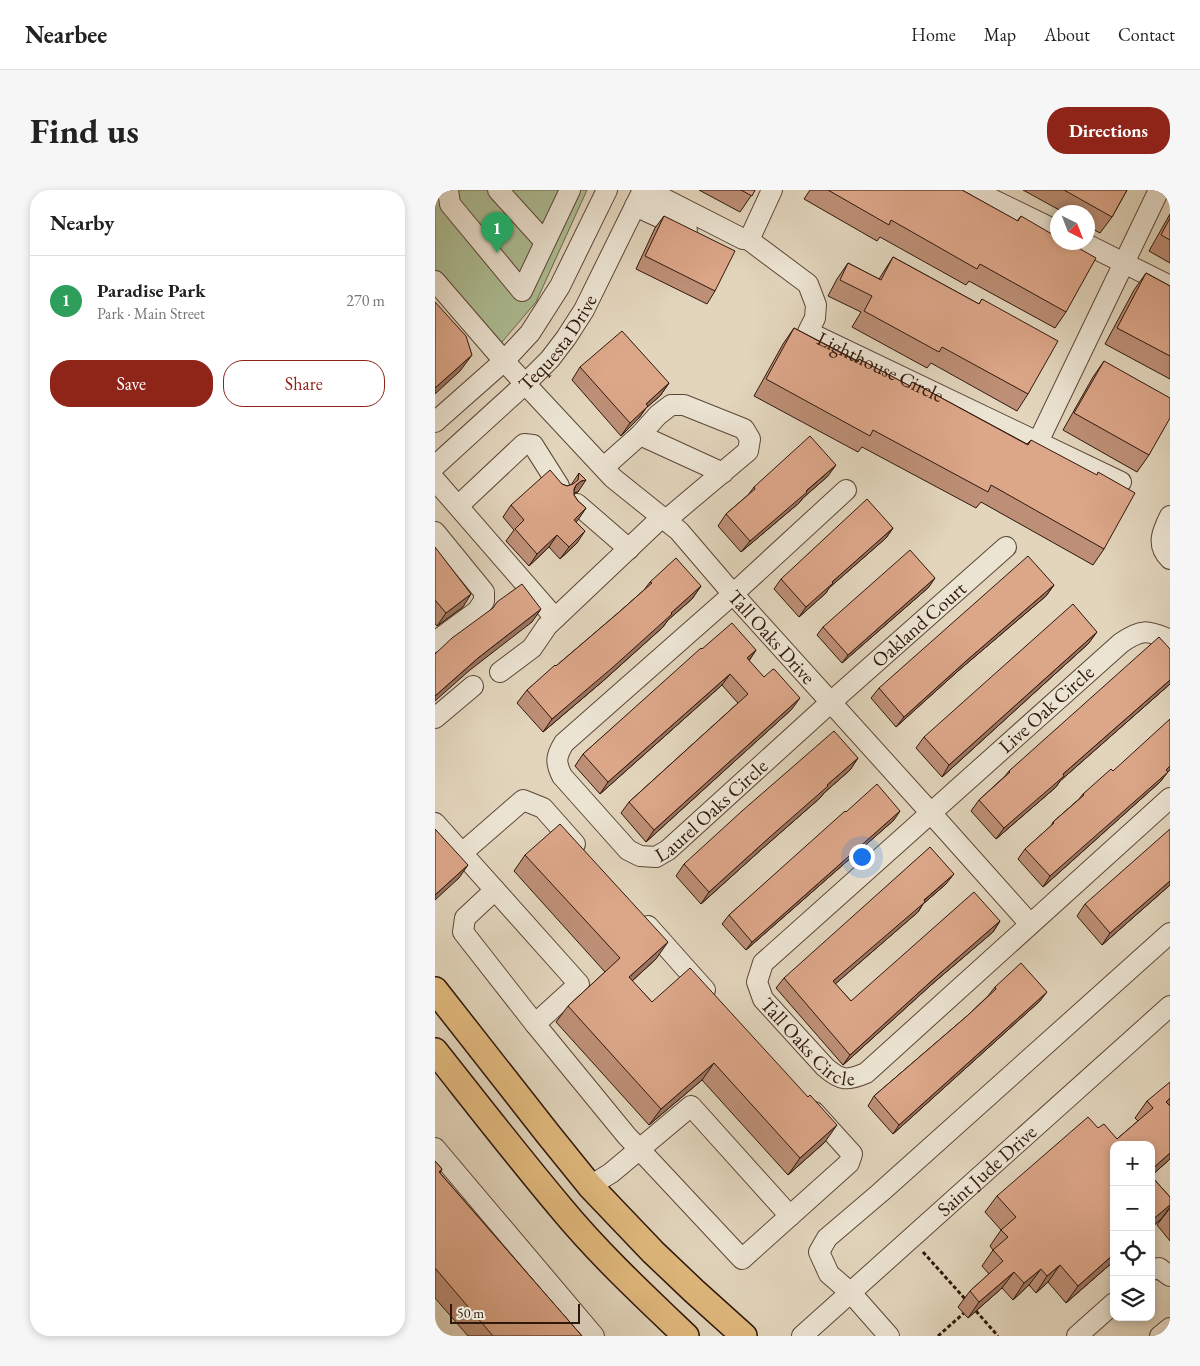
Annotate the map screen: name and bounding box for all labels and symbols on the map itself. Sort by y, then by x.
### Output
north arrow [1050,205,1095,250]
pin: 1 [481,212,513,253]
street label: Tequesta Drive [513,290,603,396]
street label: Lighthouse Circle [813,325,948,408]
street label: Oakland Court [866,575,972,673]
street label: Tall Oaks Drive [722,584,821,690]
street label: Live Oak Circle [993,659,1099,759]
street label: Laurel Oaks Circle [650,753,773,868]
your location [849,844,875,870]
street label: Tall Oaks Circle [755,992,856,1092]
street label: Saint Jude Drive [931,1119,1042,1222]
scale bar [450,1301,580,1324]

